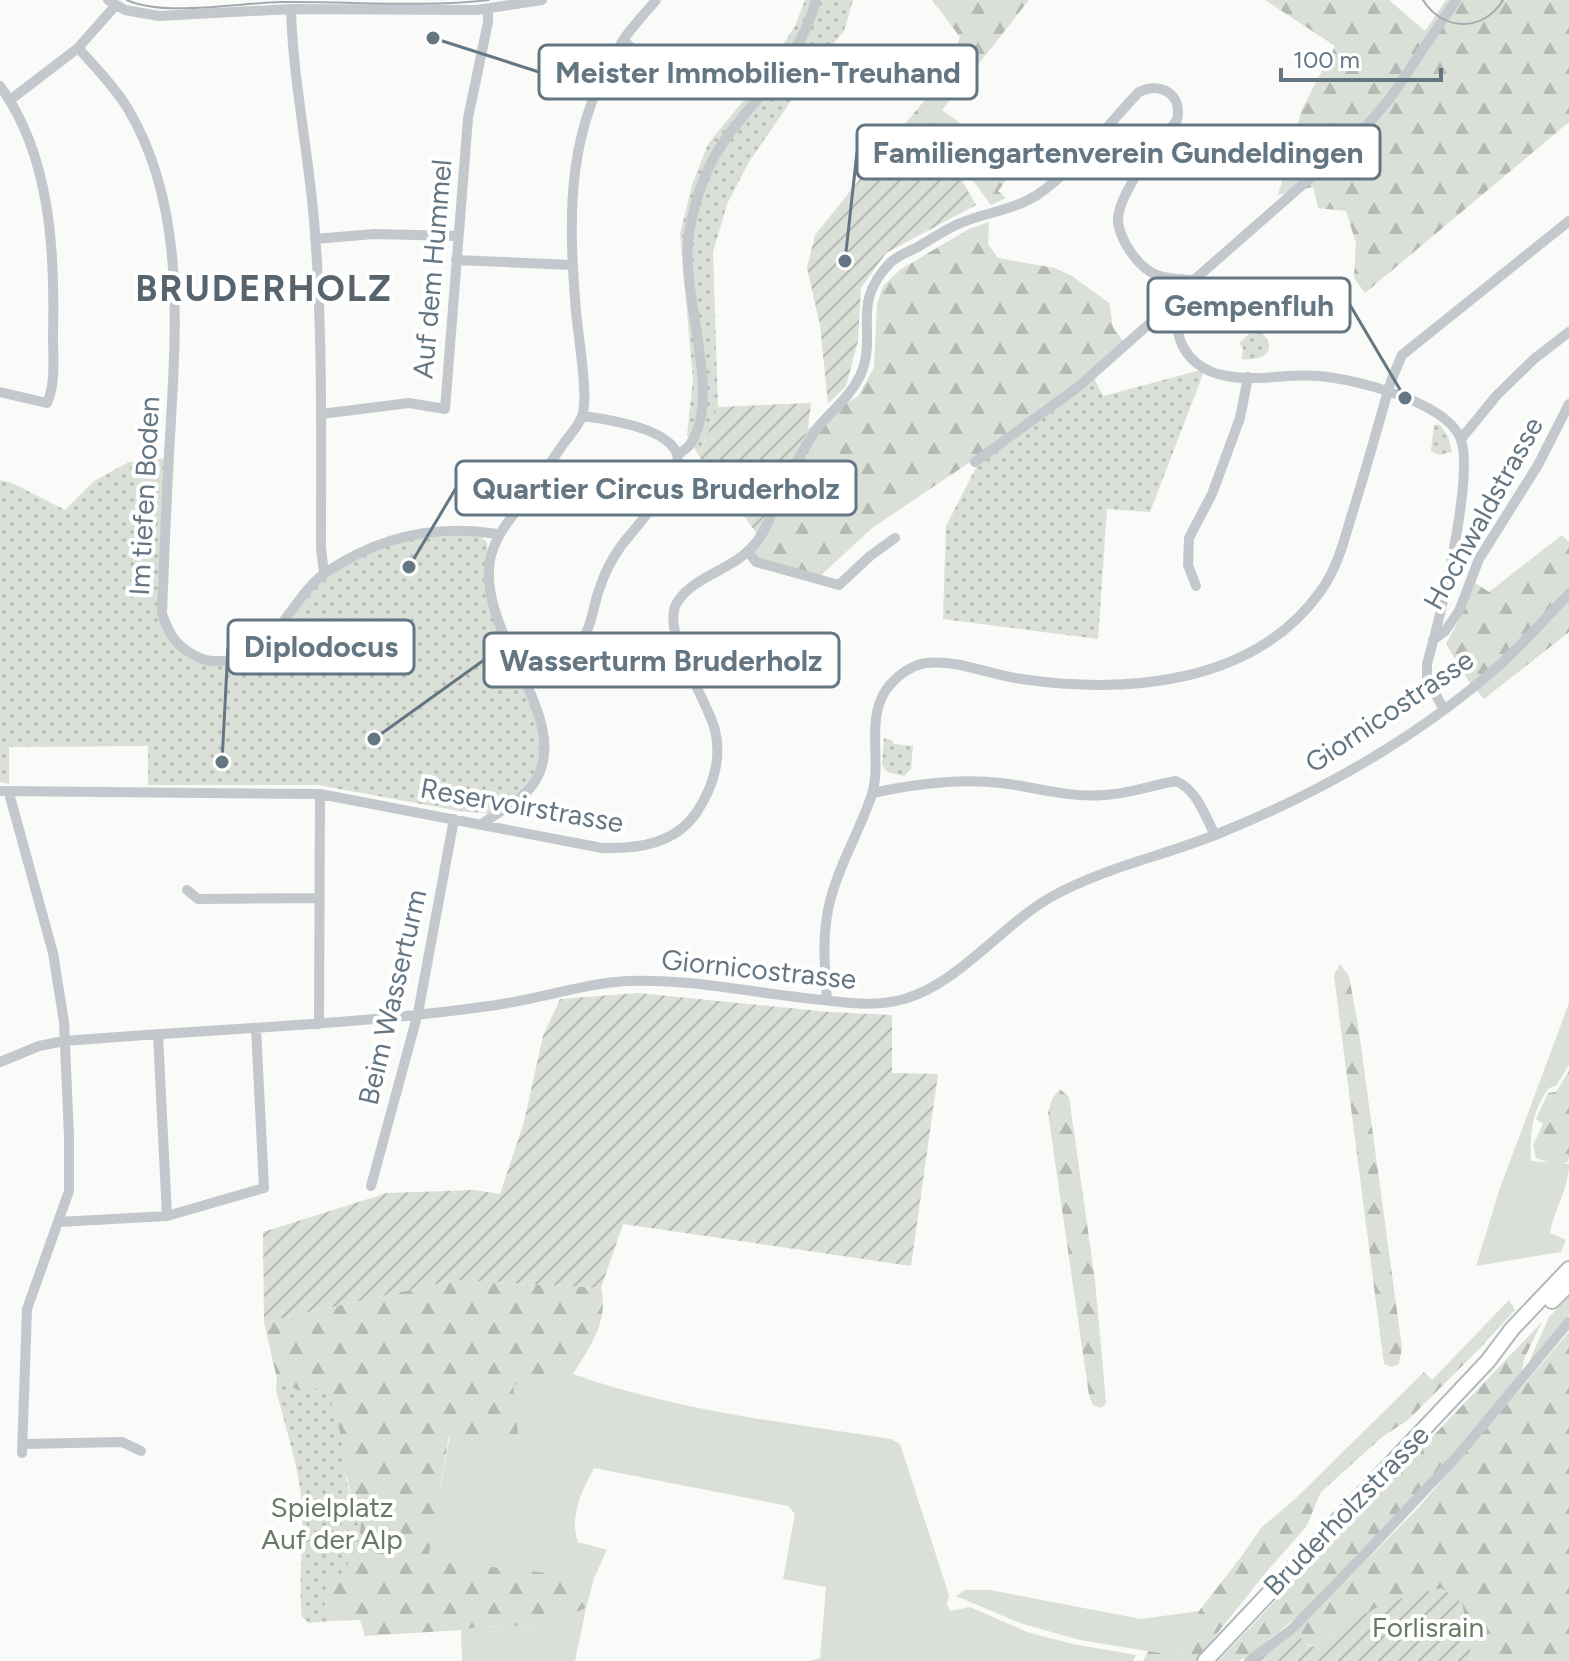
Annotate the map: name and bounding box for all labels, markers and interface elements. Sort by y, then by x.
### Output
scale bar [1281,32,1441,82]
callout: Meister Immobilien-Treuhand [539,45,977,99]
text: 100 m [1293,45,1360,74]
text: Meister Immobilien-Treuhand [555,54,961,91]
callout: Familiengartenverein Gundeldingen [857,125,1380,179]
text: Familiengartenverein Gundeldingen [872,134,1364,171]
street label: Auf dem Hummel [405,158,459,380]
district label: BRUDERHOLZ [135,267,393,310]
callout: Gempenfluh [1148,278,1350,332]
text: Gempenfluh [1164,287,1334,324]
street label: Im tiefen Boden [122,396,166,596]
street label: Hochwaldstrasse [1416,411,1550,615]
callout: Quartier Circus Bruderholz [456,461,856,515]
text: Quartier Circus Bruderholz [472,470,840,507]
callout: Diplodocus [228,620,414,674]
text: Diplodocus [244,628,398,665]
callout: Wasserturm Bruderholz [484,633,839,687]
text: Wasserturm Bruderholz [500,642,822,679]
street label: Giornicostrasse [1298,642,1480,780]
street label: Reservoirstrasse [418,770,626,840]
street label: Beim Wasserturm [351,886,433,1108]
street label: Giornicostrasse [660,942,858,996]
street label: Bruderholzstrasse [1256,1418,1436,1602]
park label: Spielplatz Auf der Alp [261,1490,403,1556]
park label: Forlisrain [1372,1610,1484,1644]

